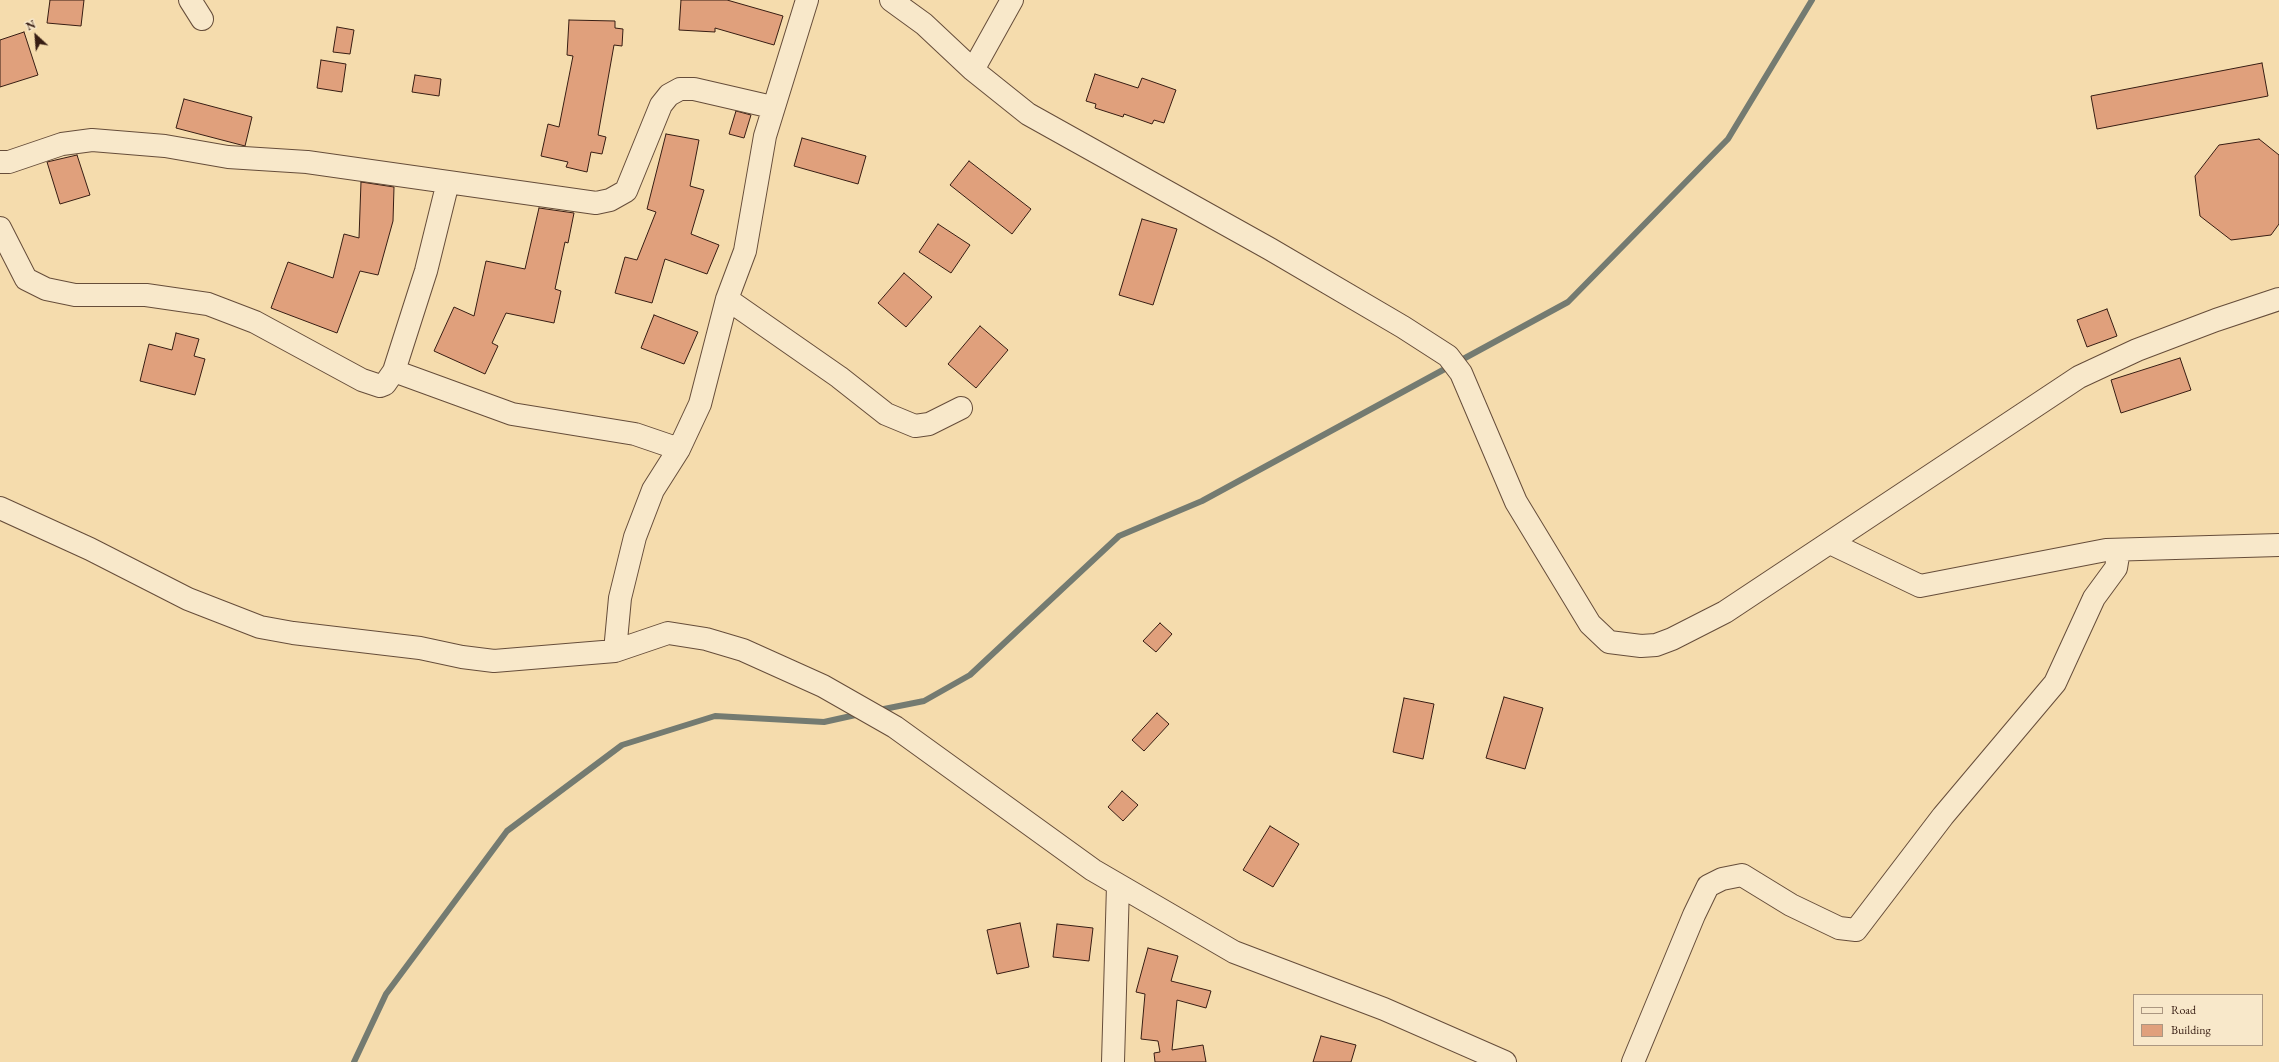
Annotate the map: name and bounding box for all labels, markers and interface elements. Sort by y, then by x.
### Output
north arrow [16,16,56,56]
text: N [24,17,38,33]
legend [2133,994,2263,1046]
text: Road [2171,1002,2196,1018]
text: Building [2171,1022,2211,1038]

